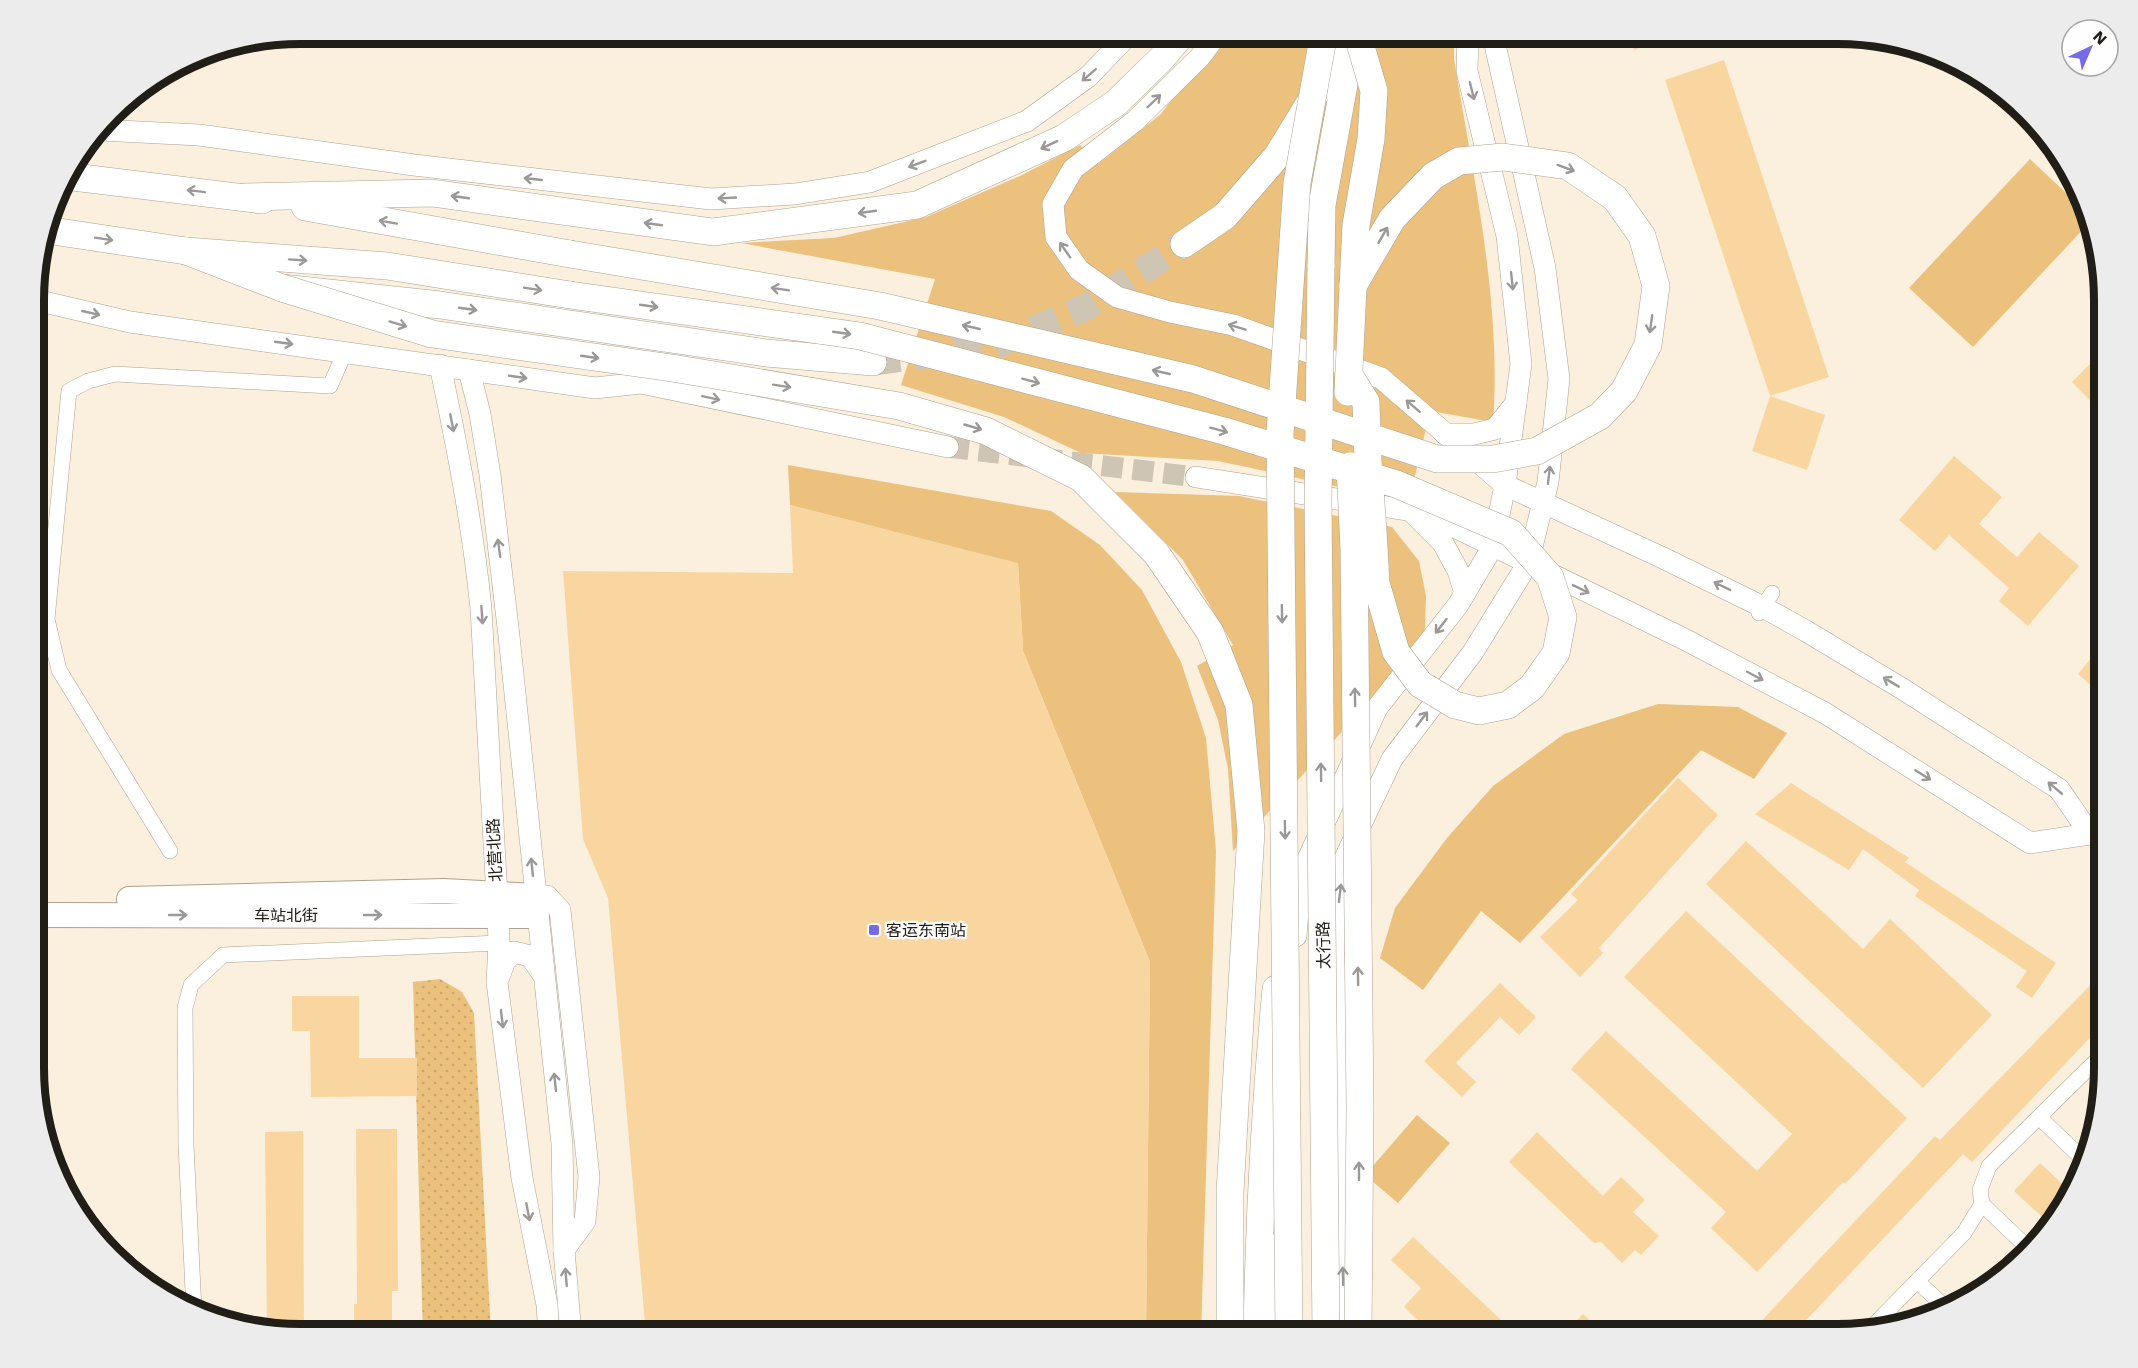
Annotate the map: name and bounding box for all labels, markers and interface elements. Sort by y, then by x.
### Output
north arrow [2060,18,2120,78]
text: N [2089,27,2111,49]
one-way arrow [1082,68,1097,82]
one-way arrow [1466,81,1478,100]
one-way arrow [1147,94,1162,109]
one-way arrow [1040,140,1058,151]
one-way arrow [909,159,927,170]
one-way arrow [1556,163,1574,174]
one-way arrow [524,173,544,184]
one-way arrow [186,185,206,196]
one-way arrow [451,191,471,202]
one-way arrow [718,192,738,203]
one-way arrow [858,206,878,217]
one-way arrow [379,216,399,227]
one-way arrow [644,218,664,229]
one-way arrow [1377,227,1389,244]
one-way arrow [93,233,113,244]
one-way arrow [1059,243,1071,259]
one-way arrow [287,254,307,265]
one-way arrow [1507,271,1518,291]
one-way arrow [771,283,791,294]
one-way arrow [522,284,542,295]
one-way arrow [638,300,658,311]
one-way arrow [457,304,477,315]
one-way arrow [81,308,101,319]
one-way arrow [1645,313,1656,333]
one-way arrow [388,319,407,330]
one-way arrow [962,321,981,333]
one-way arrow [1228,321,1247,332]
one-way arrow [832,328,851,339]
one-way arrow [273,338,293,349]
one-way arrow [579,351,599,362]
one-way arrow [1152,366,1171,377]
one-way arrow [508,371,528,382]
one-way arrow [1021,375,1040,387]
one-way arrow [772,381,792,392]
one-way arrow [701,393,720,404]
one-way arrow [1405,399,1420,413]
one-way arrow [447,412,458,432]
one-way arrow [963,422,982,433]
one-way arrow [1210,425,1229,437]
one-way arrow [1543,466,1554,486]
one-way arrow [494,539,505,558]
one-way arrow [1713,580,1731,592]
one-way arrow [1571,583,1589,595]
one-way arrow [1276,604,1288,624]
one-way arrow [476,605,487,625]
one-way arrow [1435,618,1448,634]
one-way arrow [1746,671,1764,683]
one-way arrow [1883,676,1900,688]
one-way arrow [1349,688,1361,708]
one-way arrow [1416,711,1428,727]
one-way arrow [1315,763,1327,783]
one-way arrow [1914,770,1931,782]
one-way arrow [2048,781,2063,795]
street label: 北营北路 [483,818,506,882]
one-way arrow [1279,820,1291,840]
one-way arrow [526,858,537,878]
one-way arrow [1335,883,1346,903]
street label: 车站北街 [254,906,318,925]
one-way arrow [167,909,187,921]
one-way arrow [362,909,382,921]
place label: 客运东南站 [886,921,966,940]
street label: 太行路 [1314,921,1333,969]
marker: 客运东南站 [867,923,881,937]
one-way arrow [1353,967,1364,987]
one-way arrow [496,1009,507,1029]
one-way arrow [549,1073,560,1092]
one-way arrow [1353,1162,1365,1182]
one-way arrow [523,1202,534,1222]
one-way arrow [560,1267,571,1287]
one-way arrow [1337,1267,1348,1287]

